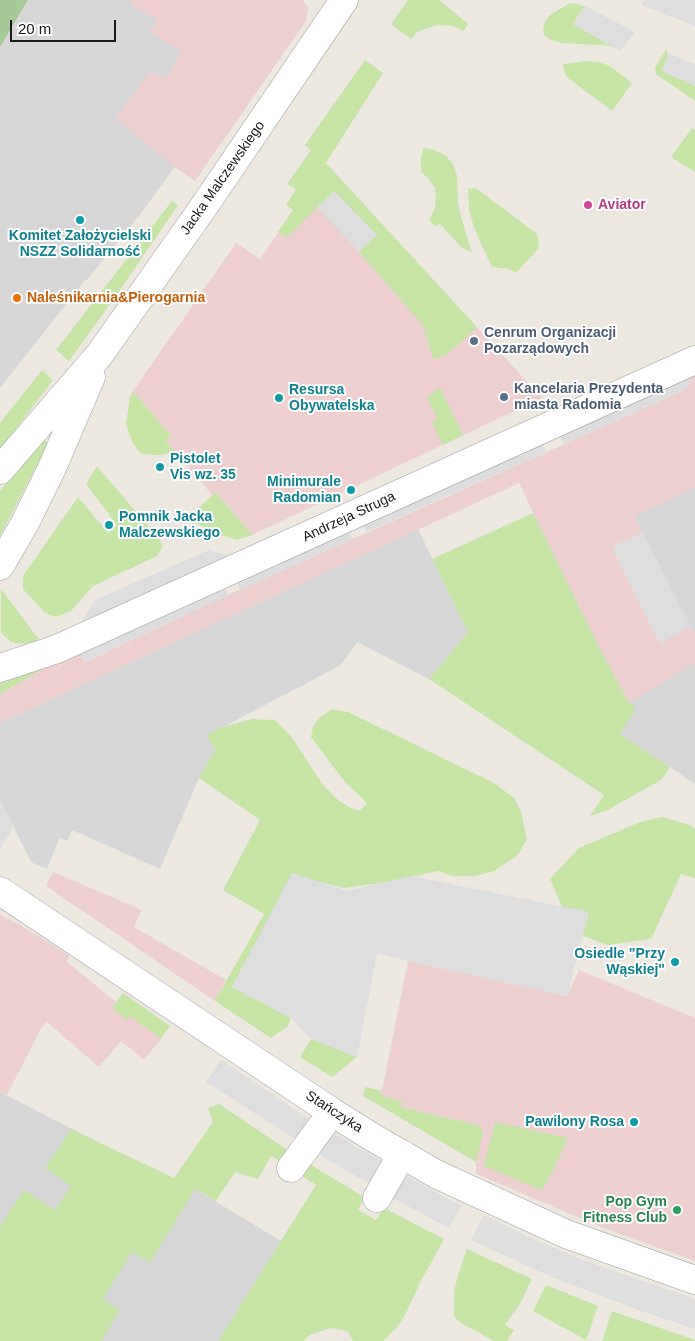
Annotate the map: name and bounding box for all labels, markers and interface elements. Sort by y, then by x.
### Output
scale bar [12,10,119,42]
text: 20 m [18,20,51,37]
street label: Jacka Malczewskiego [177,118,269,238]
place label: Aviator [598,197,646,213]
marker: Aviator [582,199,594,211]
marker: Komitet Założycielski NSZZ Solidarność [74,214,86,226]
place label: Komitet Założycielski NSZZ Solidarność [9,228,151,260]
place label: Naleśnikarnia&Pierogarnia [27,290,205,306]
marker: Naleśnikarnia&Pierogarnia [11,292,23,304]
place label: Cenrum Organizacji Pozarządowych [484,325,616,358]
marker: Cenrum Organizacji Pozarządowych [468,335,480,347]
place label: Kancelaria Prezydenta miasta Radomia [514,381,663,414]
place label: Resursa Obywatelska [289,382,375,414]
marker: Kancelaria Prezydenta miasta Radomia [498,391,510,403]
marker: Resursa Obywatelska [273,392,285,404]
place label: Pistolet Vis wz. 35 [170,451,236,484]
marker: Pistolet Vis wz. 35 [154,461,166,473]
place label: Minimurale Radomian [267,474,341,507]
marker: Minimurale Radomian [345,484,357,496]
street label: Andrzeja Struga [300,488,398,546]
place label: Pomnik Jacka Malczewskiego [119,509,220,542]
marker: Pomnik Jacka Malczewskiego [103,519,115,531]
place label: Osiedle "Przy Wąskiej" [574,946,665,979]
marker: Osiedle "Przy Wąskiej" [669,956,681,968]
street label: Stańczyka [302,1087,366,1137]
place label: Pawilony Rosa [525,1114,624,1130]
marker: Pawilony Rosa [628,1116,640,1128]
place label: Pop Gym Fitness Club [583,1194,667,1226]
marker: Pop Gym Fitness Club [671,1204,683,1216]

